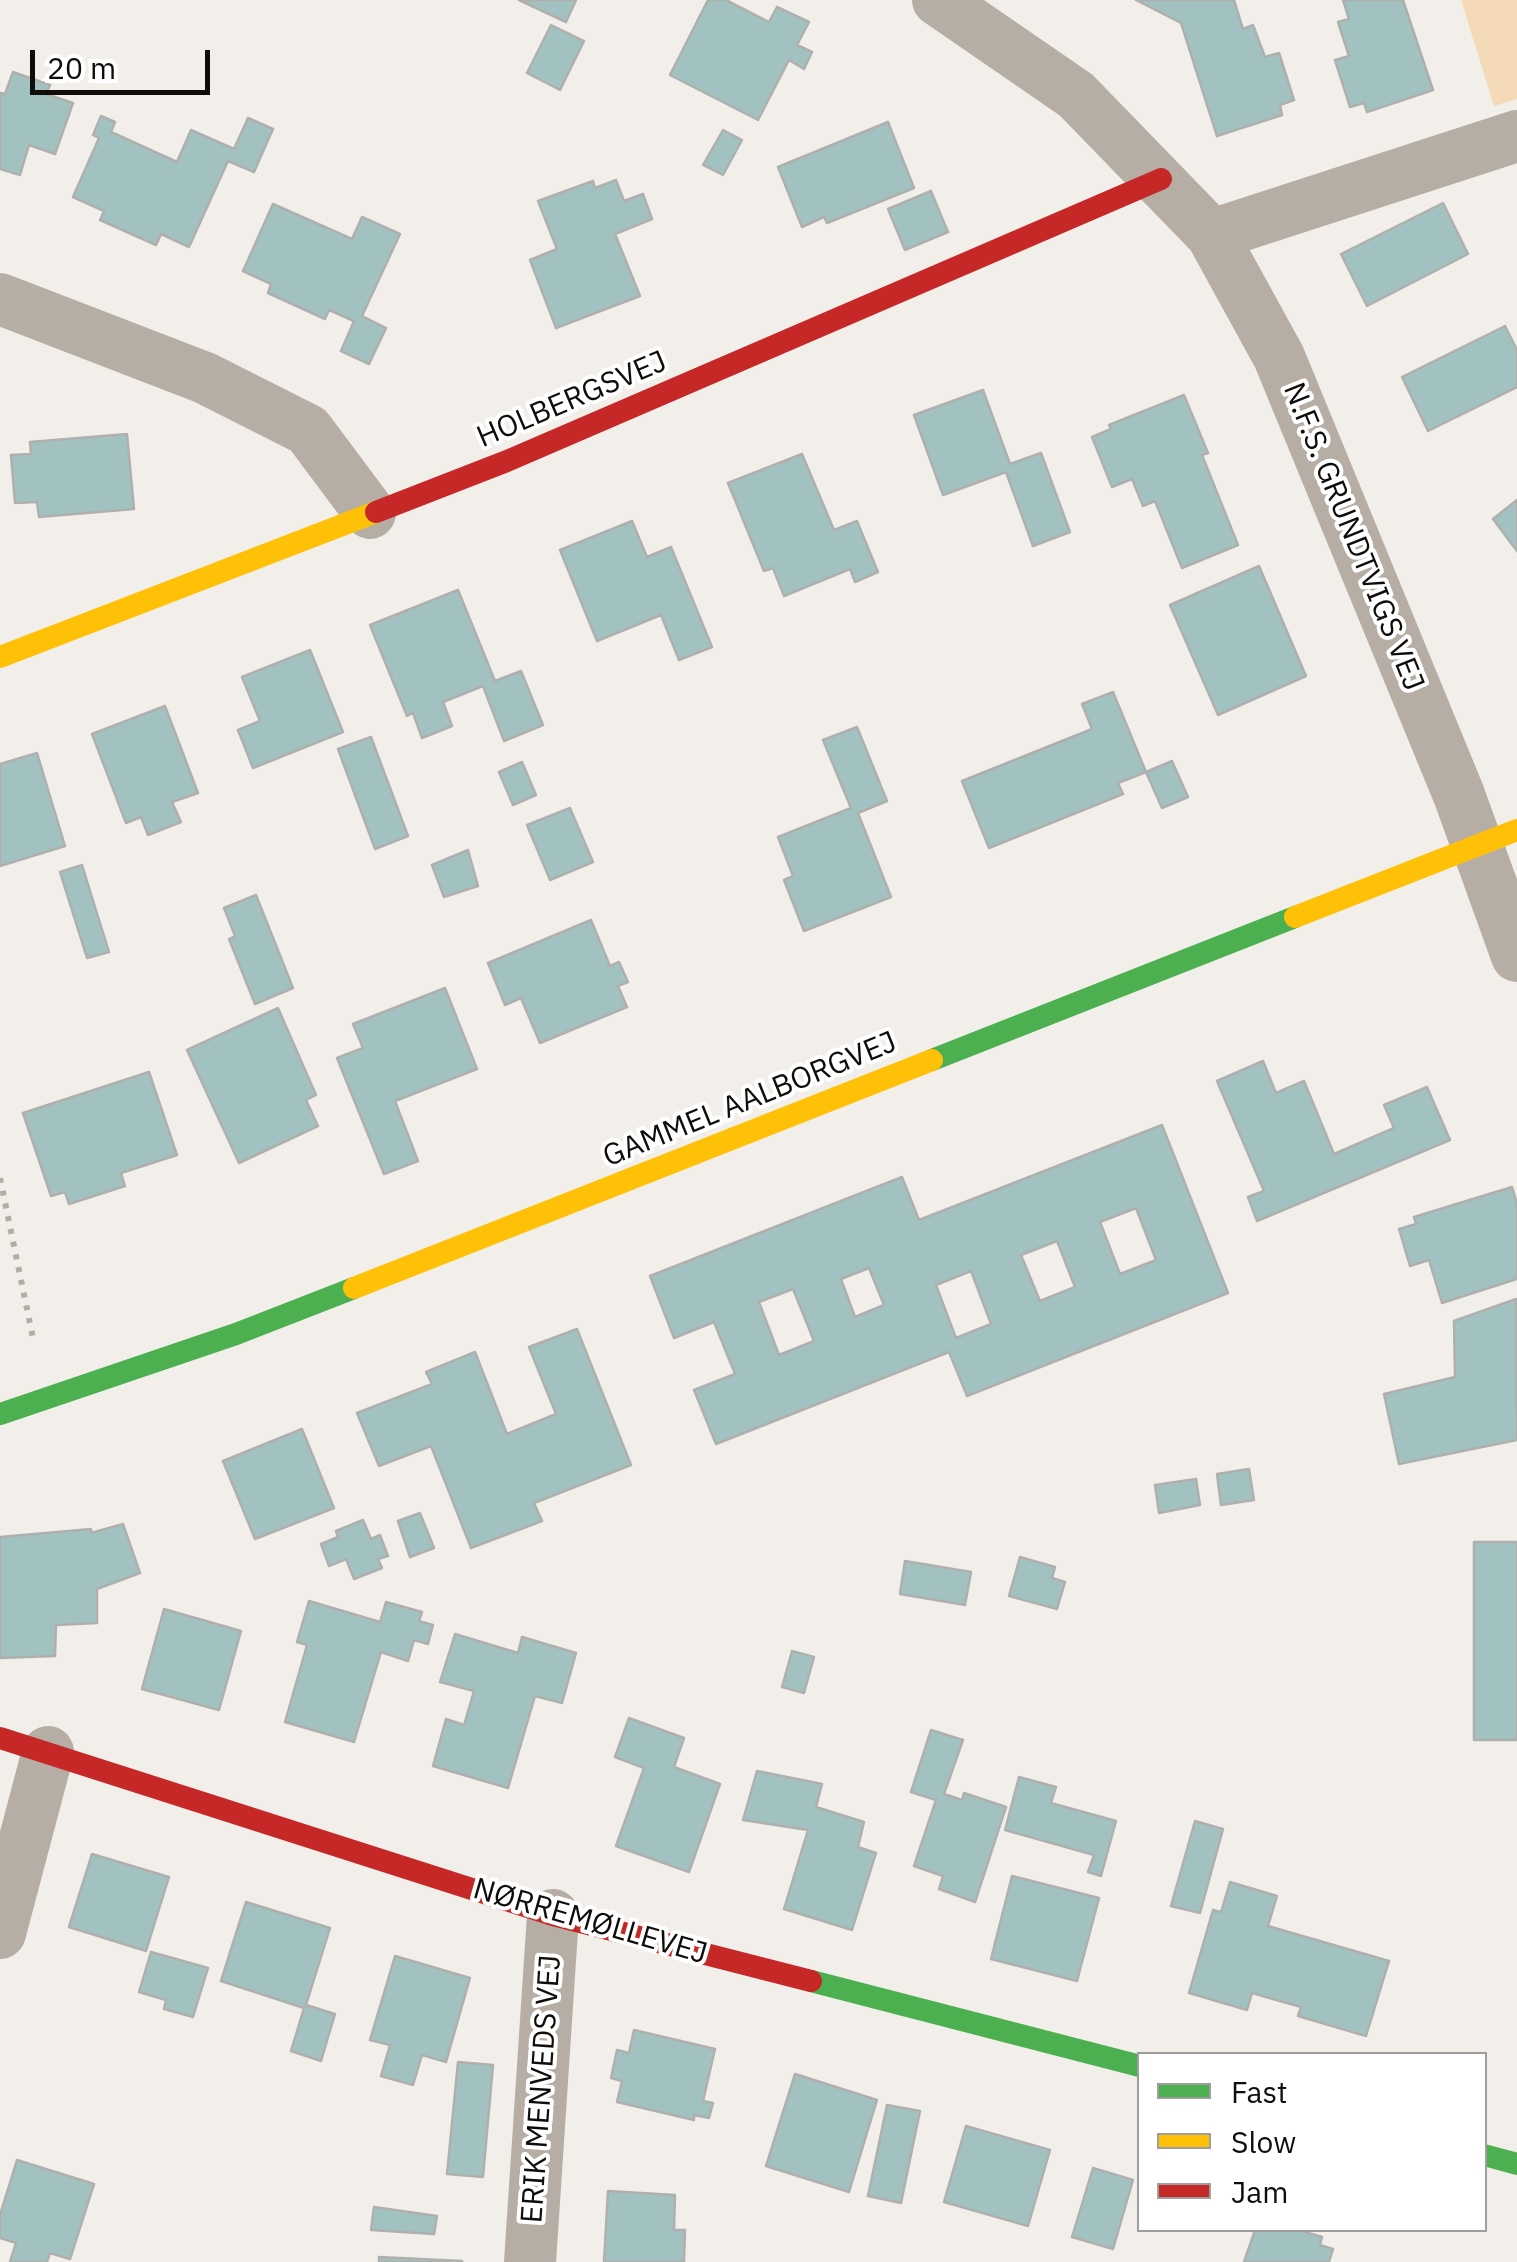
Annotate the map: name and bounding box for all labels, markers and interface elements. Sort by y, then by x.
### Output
scale bar [35,30,215,92]
text: 20 m [47,48,116,87]
street label: HOLBERGSVEJ [472,344,672,456]
street label: N.F.S. GRUNDTVIGS VEJ [1275,378,1431,696]
street label: GAMMEL AALBORGVEJ [598,1025,902,1175]
street label: NØRREMØLLEVEJ [469,1871,711,1973]
street label: ERIK MENVEDS VEJ [515,1954,569,2224]
legend [1137,2052,1487,2232]
text: Fast [1231,2072,1288,2111]
text: Slow [1231,2122,1296,2161]
text: Jam [1231,2172,1289,2211]

